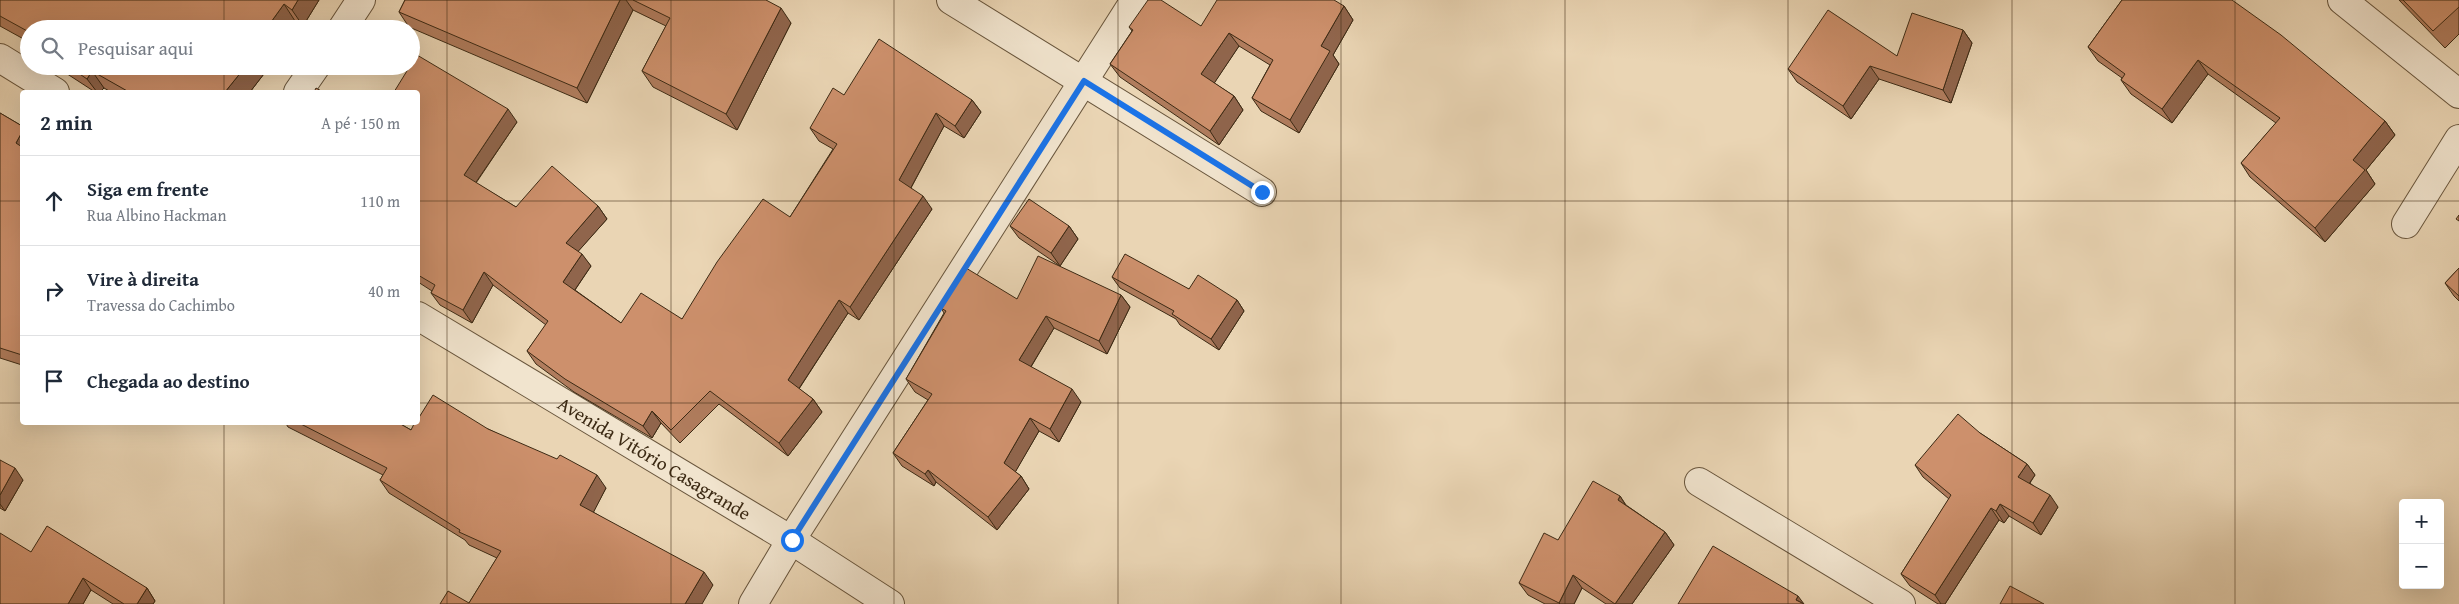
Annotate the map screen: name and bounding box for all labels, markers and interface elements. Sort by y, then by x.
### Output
search box [20,20,420,75]
icon: search [38,34,66,62]
text: Pesquisar aqui [78,34,193,62]
text: 2 min [40,107,92,138]
text: A pé · 150 m [321,111,400,135]
text: Siga em frente [87,175,209,203]
route end [1251,181,1274,204]
icon: ahead [40,187,68,215]
text: 110 m [360,189,400,213]
text: Rua Albino Hackman [87,203,226,227]
text: Vire à direita [87,265,199,293]
icon: right [40,277,68,305]
text: 40 m [368,279,400,303]
text: Travessa do Cachimbo [87,293,235,317]
icon: arrive [40,367,68,395]
text: Chegada ao destino [87,367,250,395]
street label: Avenida Vitório Casagrande [553,389,757,527]
map controls [2399,499,2444,589]
button: + [2399,499,2444,544]
route start [781,529,804,552]
button: − [2399,544,2444,589]

